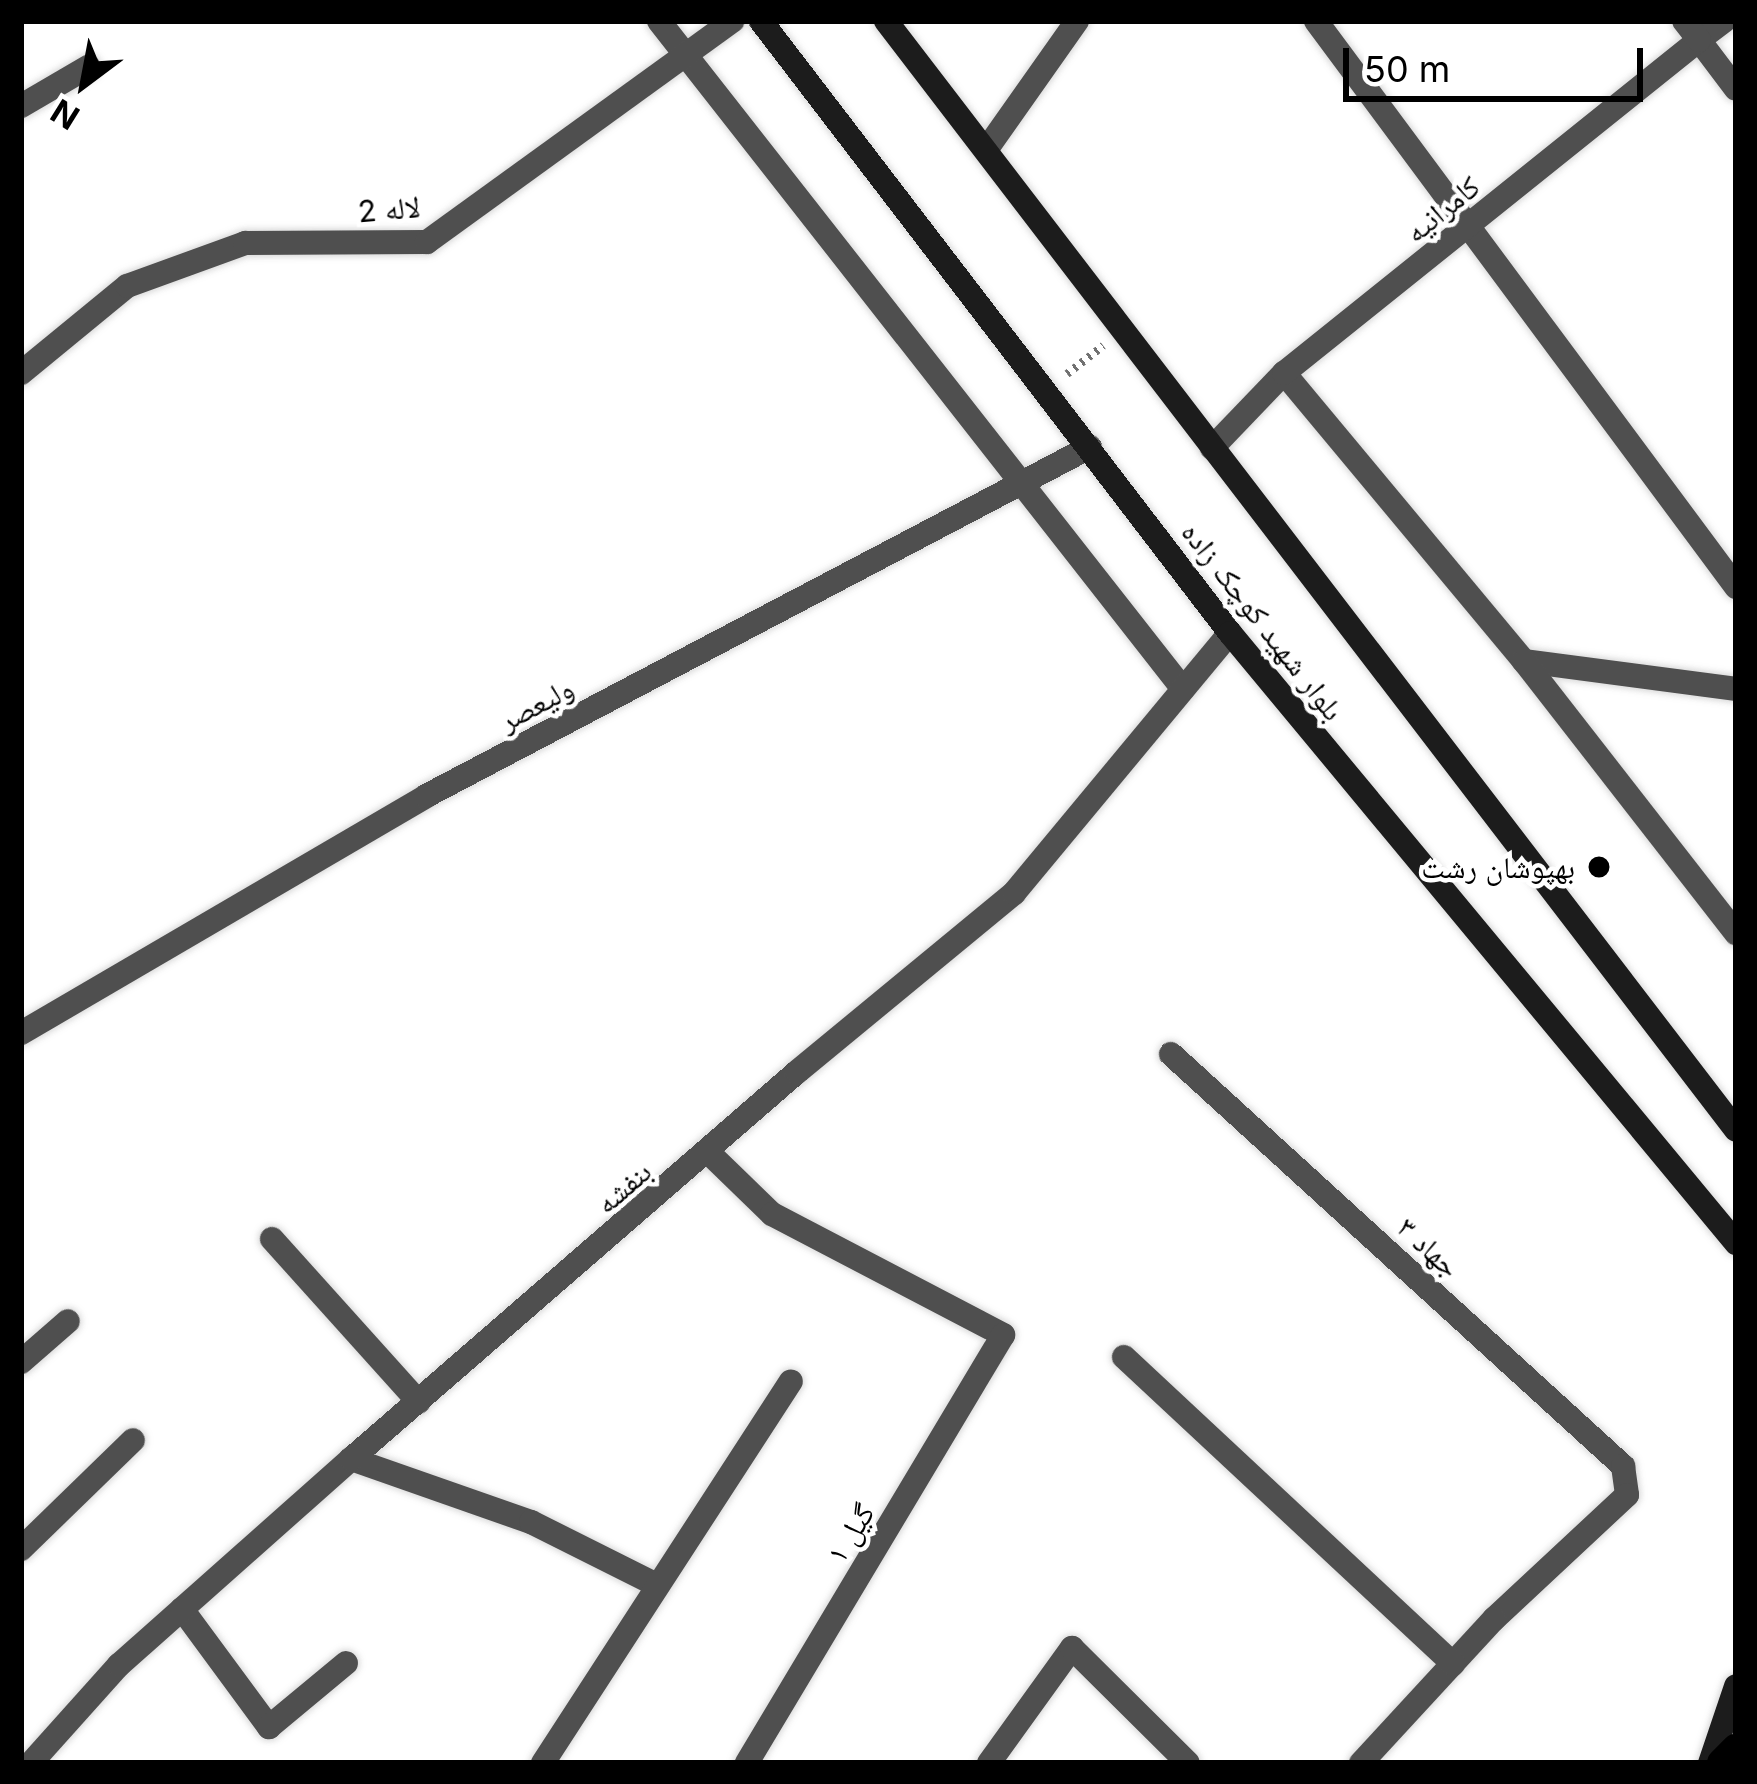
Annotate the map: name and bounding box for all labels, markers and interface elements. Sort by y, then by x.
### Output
north arrow [24,24,144,144]
scale bar [1349,24,1649,98]
text: 50 m [1364,47,1450,91]
text: N [44,91,86,138]
street label: کامرانیه [1397,168,1487,250]
street label: لاله 2 [356,188,422,230]
street label: بلوار شهید کوچک زاده [1174,515,1352,727]
street label: ولیعصر [493,670,579,738]
place label: بهپوشان رشت [1421,849,1575,885]
marker: بهپوشان رشت [1586,854,1612,880]
street label: بنفشه [588,1153,658,1221]
street label: جهاد ۳ [1390,1209,1468,1285]
street label: گیل ۱ [818,1497,882,1569]

